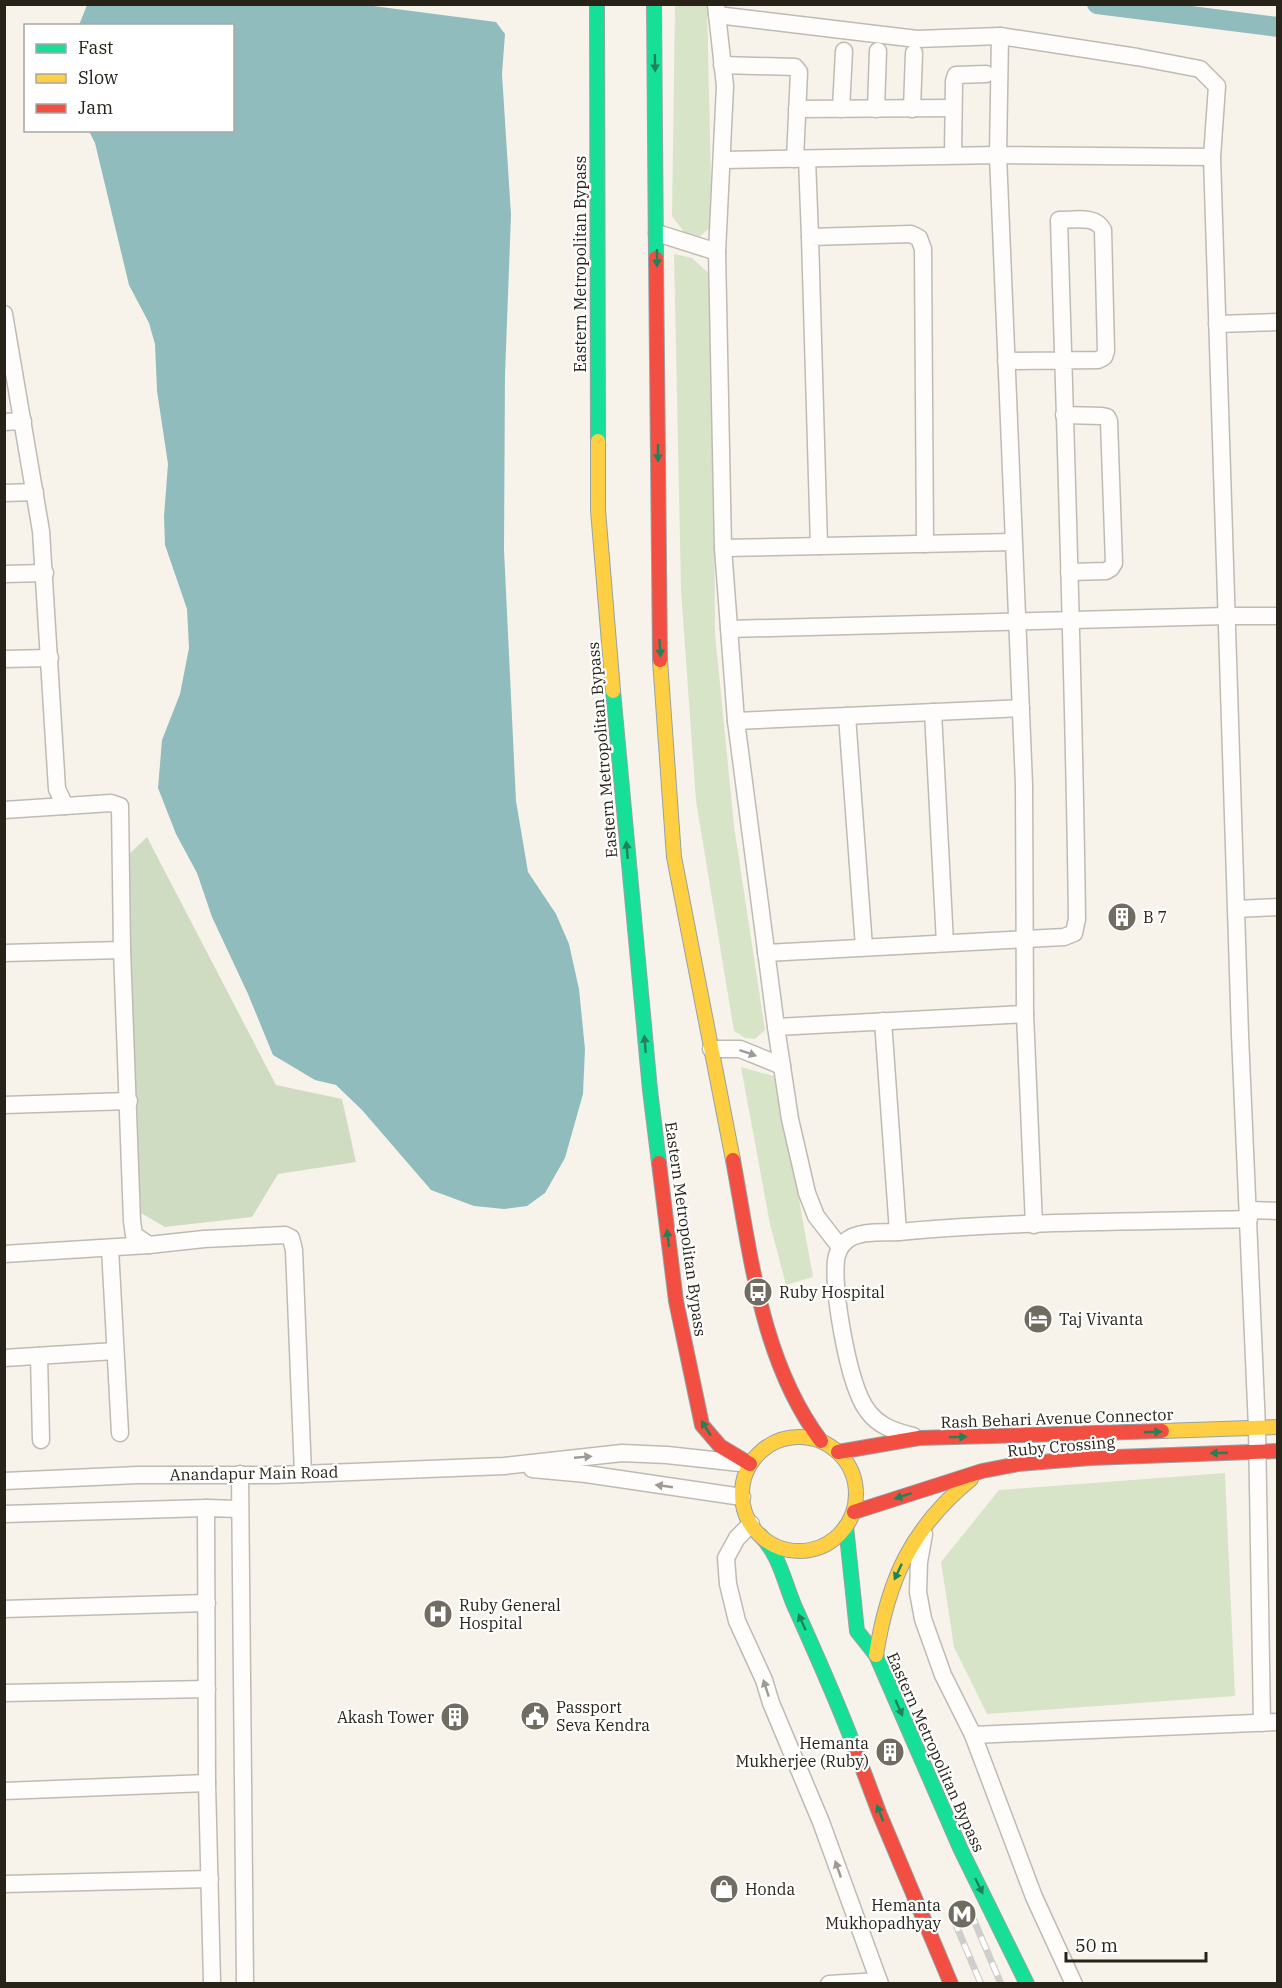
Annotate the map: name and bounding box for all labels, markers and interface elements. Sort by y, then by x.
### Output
legend [24,24,234,132]
text: Fast [78,36,113,59]
one-way arrow [650,53,660,72]
text: Slow [78,66,118,89]
text: Jam [78,96,113,119]
street label: Eastern Metropolitan Bypass [570,156,590,372]
one-way arrow [652,248,662,267]
one-way arrow [653,443,663,462]
one-way arrow [655,638,664,657]
street label: Eastern Metropolitan Bypass [583,641,621,859]
one-way arrow [622,840,632,859]
building icon: B 7 [1106,901,1138,933]
place label: B 7 [1143,907,1167,927]
one-way arrow [640,1034,650,1053]
one-way arrow [739,1048,757,1058]
street label: Eastern Metropolitan Bypass [661,1120,711,1338]
one-way arrow [663,1228,673,1247]
bus stop icon: Ruby Hospital [742,1276,774,1308]
place label: Ruby Hospital [779,1282,885,1302]
hotel icon: Taj Vivanta [1022,1303,1054,1335]
place label: Taj Vivanta [1059,1309,1143,1329]
street label: Rash Behari Avenue Connector [940,1404,1174,1432]
one-way arrow [701,1419,712,1436]
one-way arrow [1144,1427,1163,1436]
street label: Ruby Crossing [1006,1431,1116,1461]
one-way arrow [949,1433,968,1442]
one-way arrow [1210,1448,1229,1458]
one-way arrow [573,1452,592,1462]
street label: Anandapur Main Road [169,1462,339,1484]
one-way arrow [654,1482,673,1491]
one-way arrow [894,1492,912,1501]
one-way arrow [892,1563,902,1581]
place label: Ruby General Hospital [459,1595,561,1633]
hospital icon: Ruby General Hospital [422,1598,454,1630]
one-way arrow [797,1613,806,1630]
street label: Eastern Metropolitan Bypass [883,1649,989,1855]
one-way arrow [761,1679,770,1697]
place label: Passport Seva Kendra [556,1697,650,1735]
public building icon: Passport Seva Kendra [519,1700,551,1732]
one-way arrow [894,1700,904,1718]
building icon: Akash Tower [439,1701,471,1733]
place label: Akash Tower [337,1707,434,1727]
place label: Hemanta Mukherjee (Ruby) [735,1733,869,1771]
building icon: Hemanta Mukherjee (Ruby) [874,1736,906,1768]
one-way arrow [875,1804,884,1822]
one-way arrow [833,1860,843,1878]
shop icon: Honda [708,1873,740,1905]
one-way arrow [974,1878,983,1895]
place label: Honda [745,1879,796,1899]
place label: Hemanta Mukhopadhyay [825,1895,941,1933]
metro station icon: Hemanta Mukhopadhyay [946,1898,978,1930]
scale bar [1066,1925,1206,1963]
text: 50 m [1075,1934,1118,1957]

